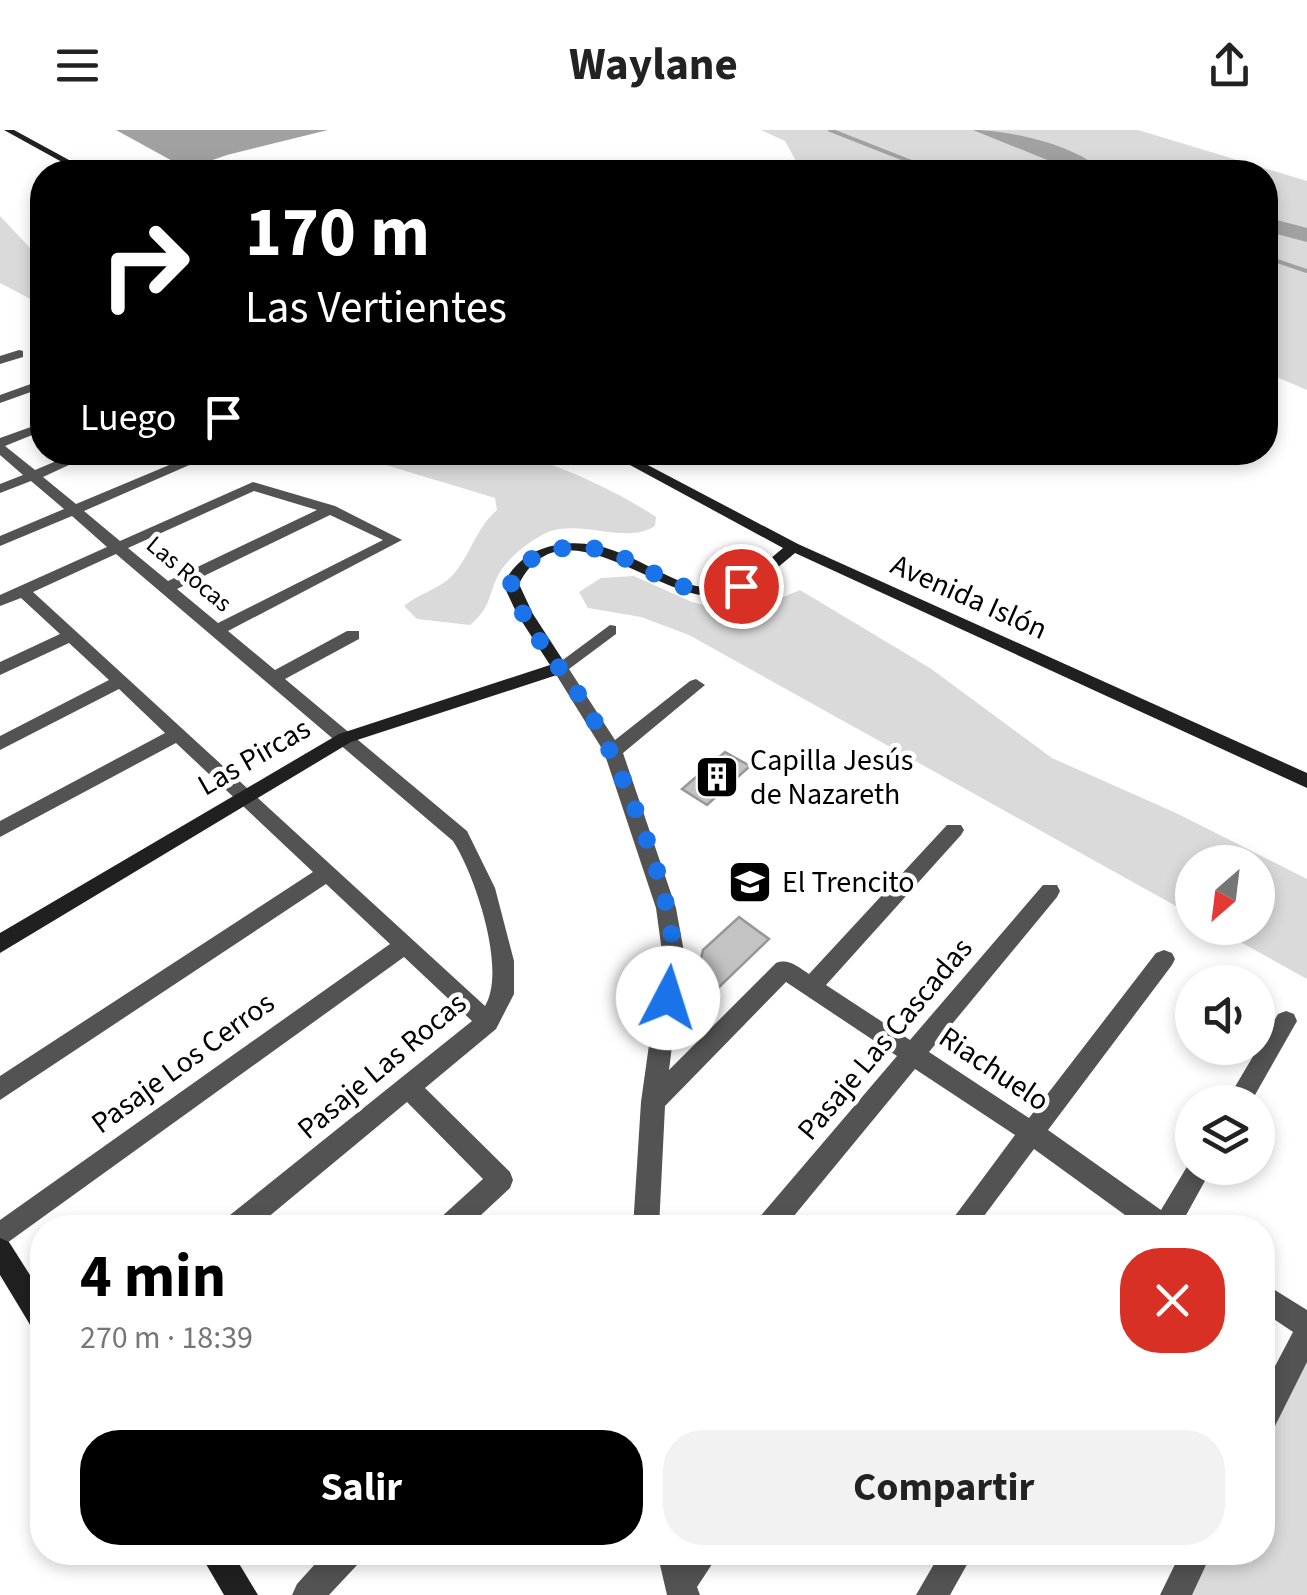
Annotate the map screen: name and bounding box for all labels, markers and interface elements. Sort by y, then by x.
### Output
text: Waylane [569,33,738,97]
icon: menu [50,38,105,93]
icon: share [1202,38,1257,93]
text: 170 m [245,183,430,283]
icon: right [80,200,210,330]
text: Las Vertientes [245,276,507,340]
icon: arrive [196,390,251,445]
text: Luego [80,391,176,445]
street label: Las Rocas [138,527,240,621]
street label: Avenida Islón [884,543,1054,651]
pin [699,544,784,629]
icon: arrive [714,559,769,614]
street label: Las Pircas [190,707,318,807]
place label: Capilla Jesús de Nazareth [750,739,913,816]
building icon: Capilla Jesús de Nazareth [694,754,740,800]
north arrow [1175,845,1275,945]
map controls [1175,845,1275,1185]
school or university icon: El Trencito [727,859,773,905]
place label: El Trencito [782,861,915,904]
street label: Pasaje Las Cascadas [787,928,983,1150]
position arrow [616,946,720,1050]
button: sound [1175,965,1275,1065]
street label: Pasaje Los Cerros [83,982,283,1144]
street label: Pasaje Las Rocas [288,982,476,1150]
street label: Riachuelo [930,1016,1058,1122]
button: layers [1175,1085,1275,1185]
text: 4 min [80,1235,226,1320]
button: close [1120,1248,1225,1353]
text: 270 m · 18:39 [80,1315,253,1361]
button: Salir [80,1430,643,1545]
button: Compartir [663,1430,1225,1545]

